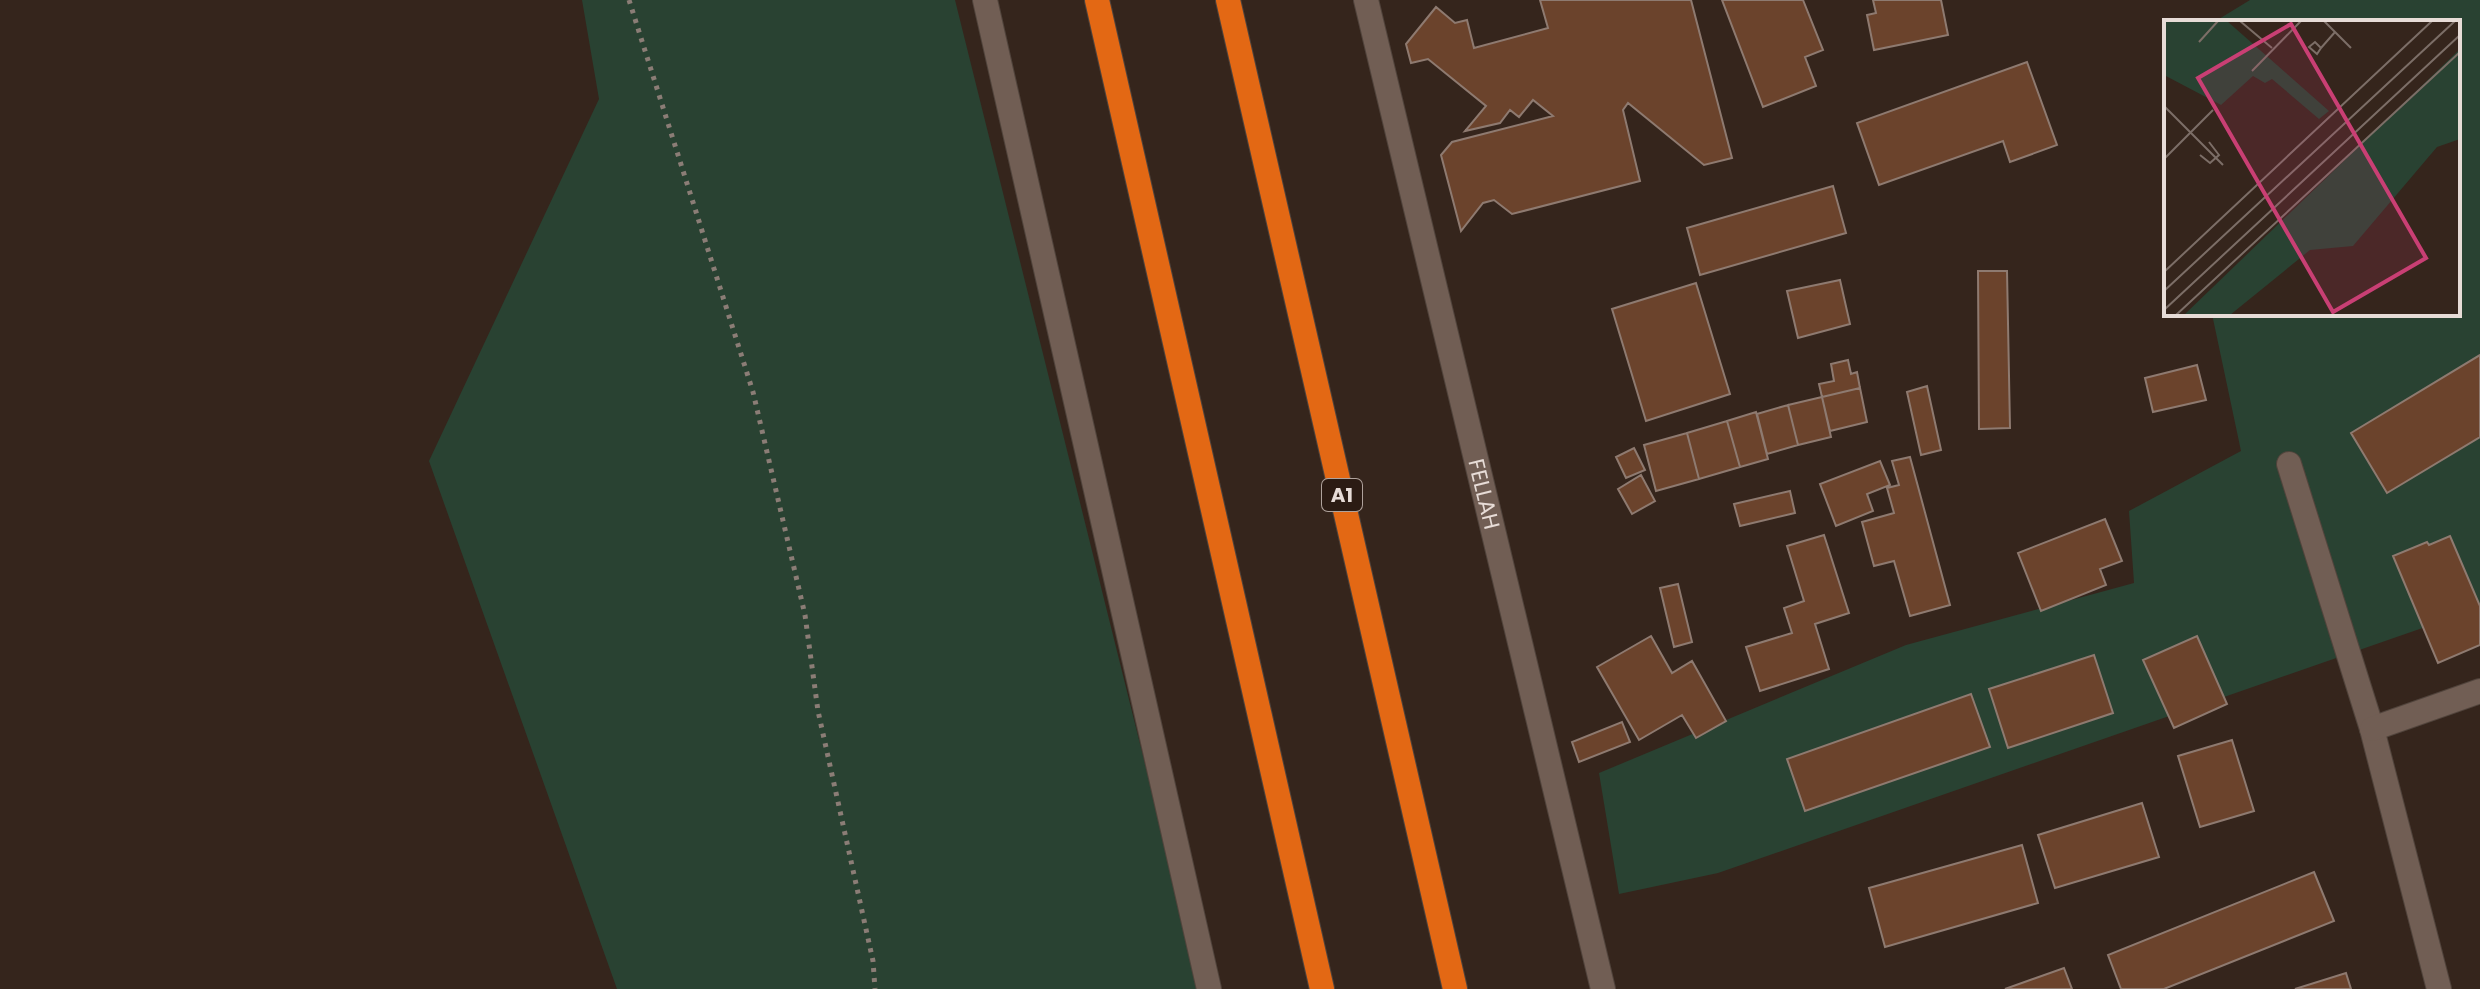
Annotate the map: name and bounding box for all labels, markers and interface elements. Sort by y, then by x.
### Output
inset map [2164,20,2460,316]
street label: FELLAH [1461,456,1508,532]
road number: A1 [1322,479,1362,511]

